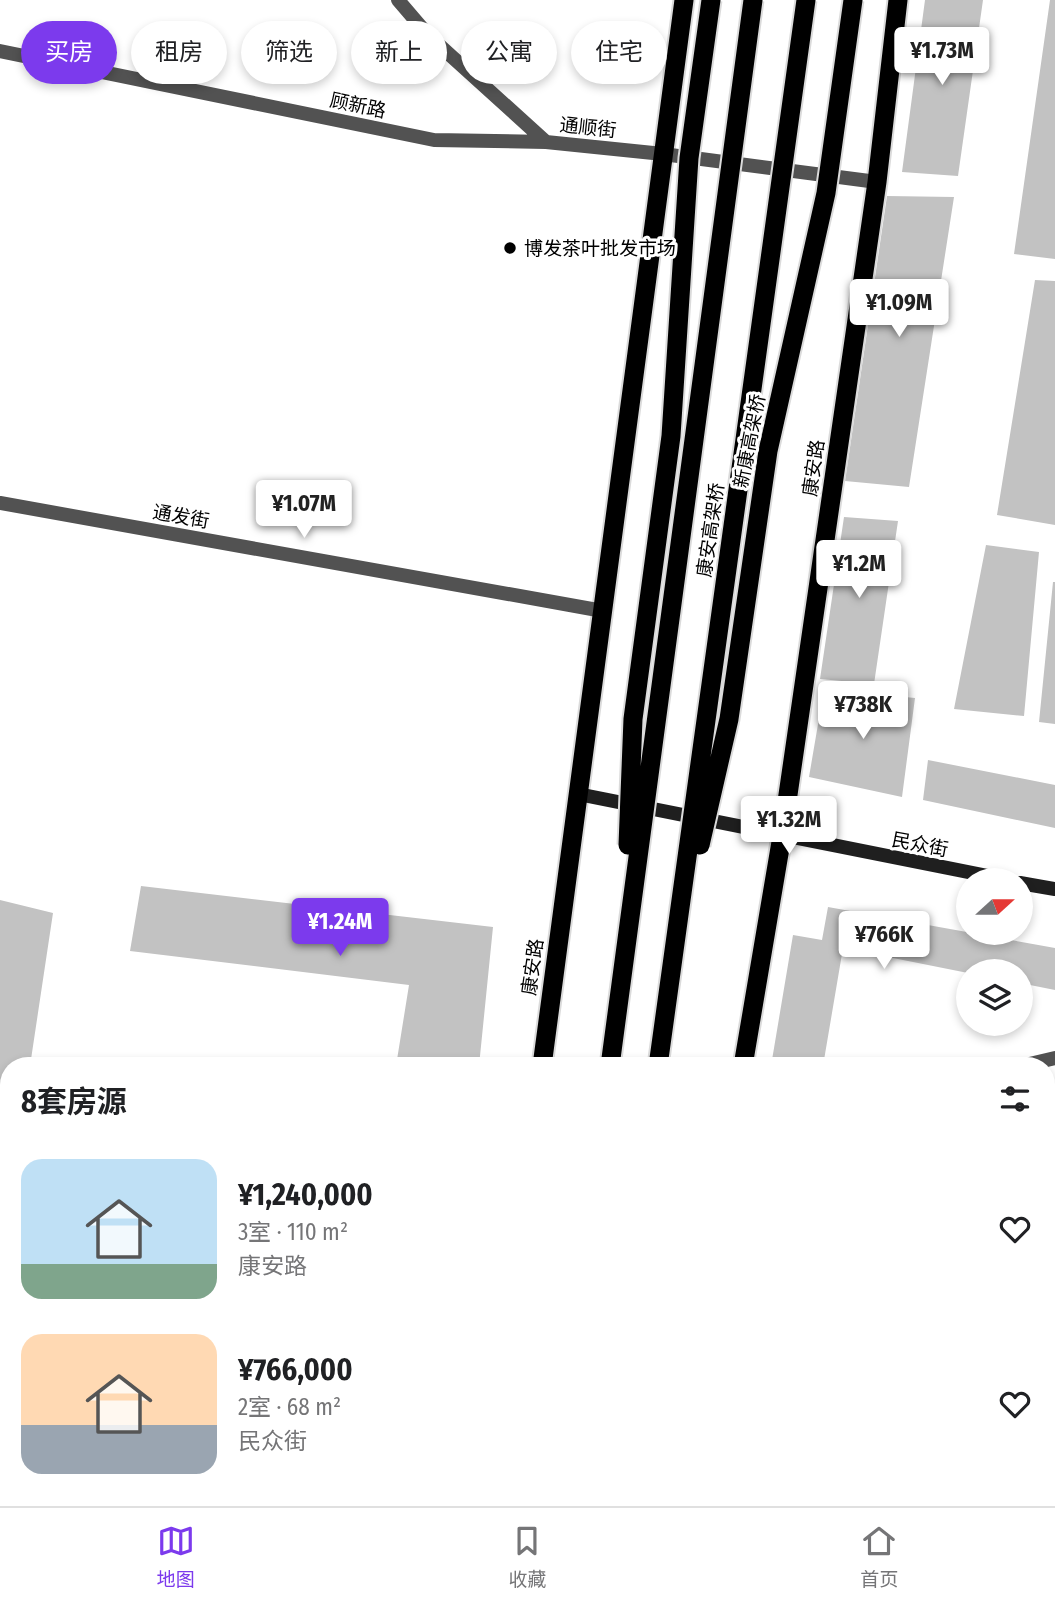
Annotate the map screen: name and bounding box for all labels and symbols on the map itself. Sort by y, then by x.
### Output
pin: ¥1.73M [885,28,999,87]
street label: 顾新路 [328,88,388,123]
street label: 通顺街 [558,113,618,142]
place label: 博发茶叶批发市场 [524,237,676,260]
marker: 博发茶叶批发市场 [502,240,518,256]
pin: ¥1.09M [842,280,956,339]
street label: 新康高架桥 [729,392,770,490]
street label: 康安路 [798,438,829,498]
pin: ¥1.07M [247,480,361,540]
street label: 康安高架桥 [692,481,728,579]
street label: 通发街 [151,500,211,533]
pin: ¥1.2M [810,540,908,600]
pin: ¥738K [814,682,912,741]
pin: ¥1.32M [732,796,846,856]
street label: 民众街 [890,828,950,861]
north arrow [956,868,1032,945]
pin: ¥1.24M [283,898,397,958]
pin: ¥766K [835,912,933,971]
street label: 康安路 [517,937,548,997]

